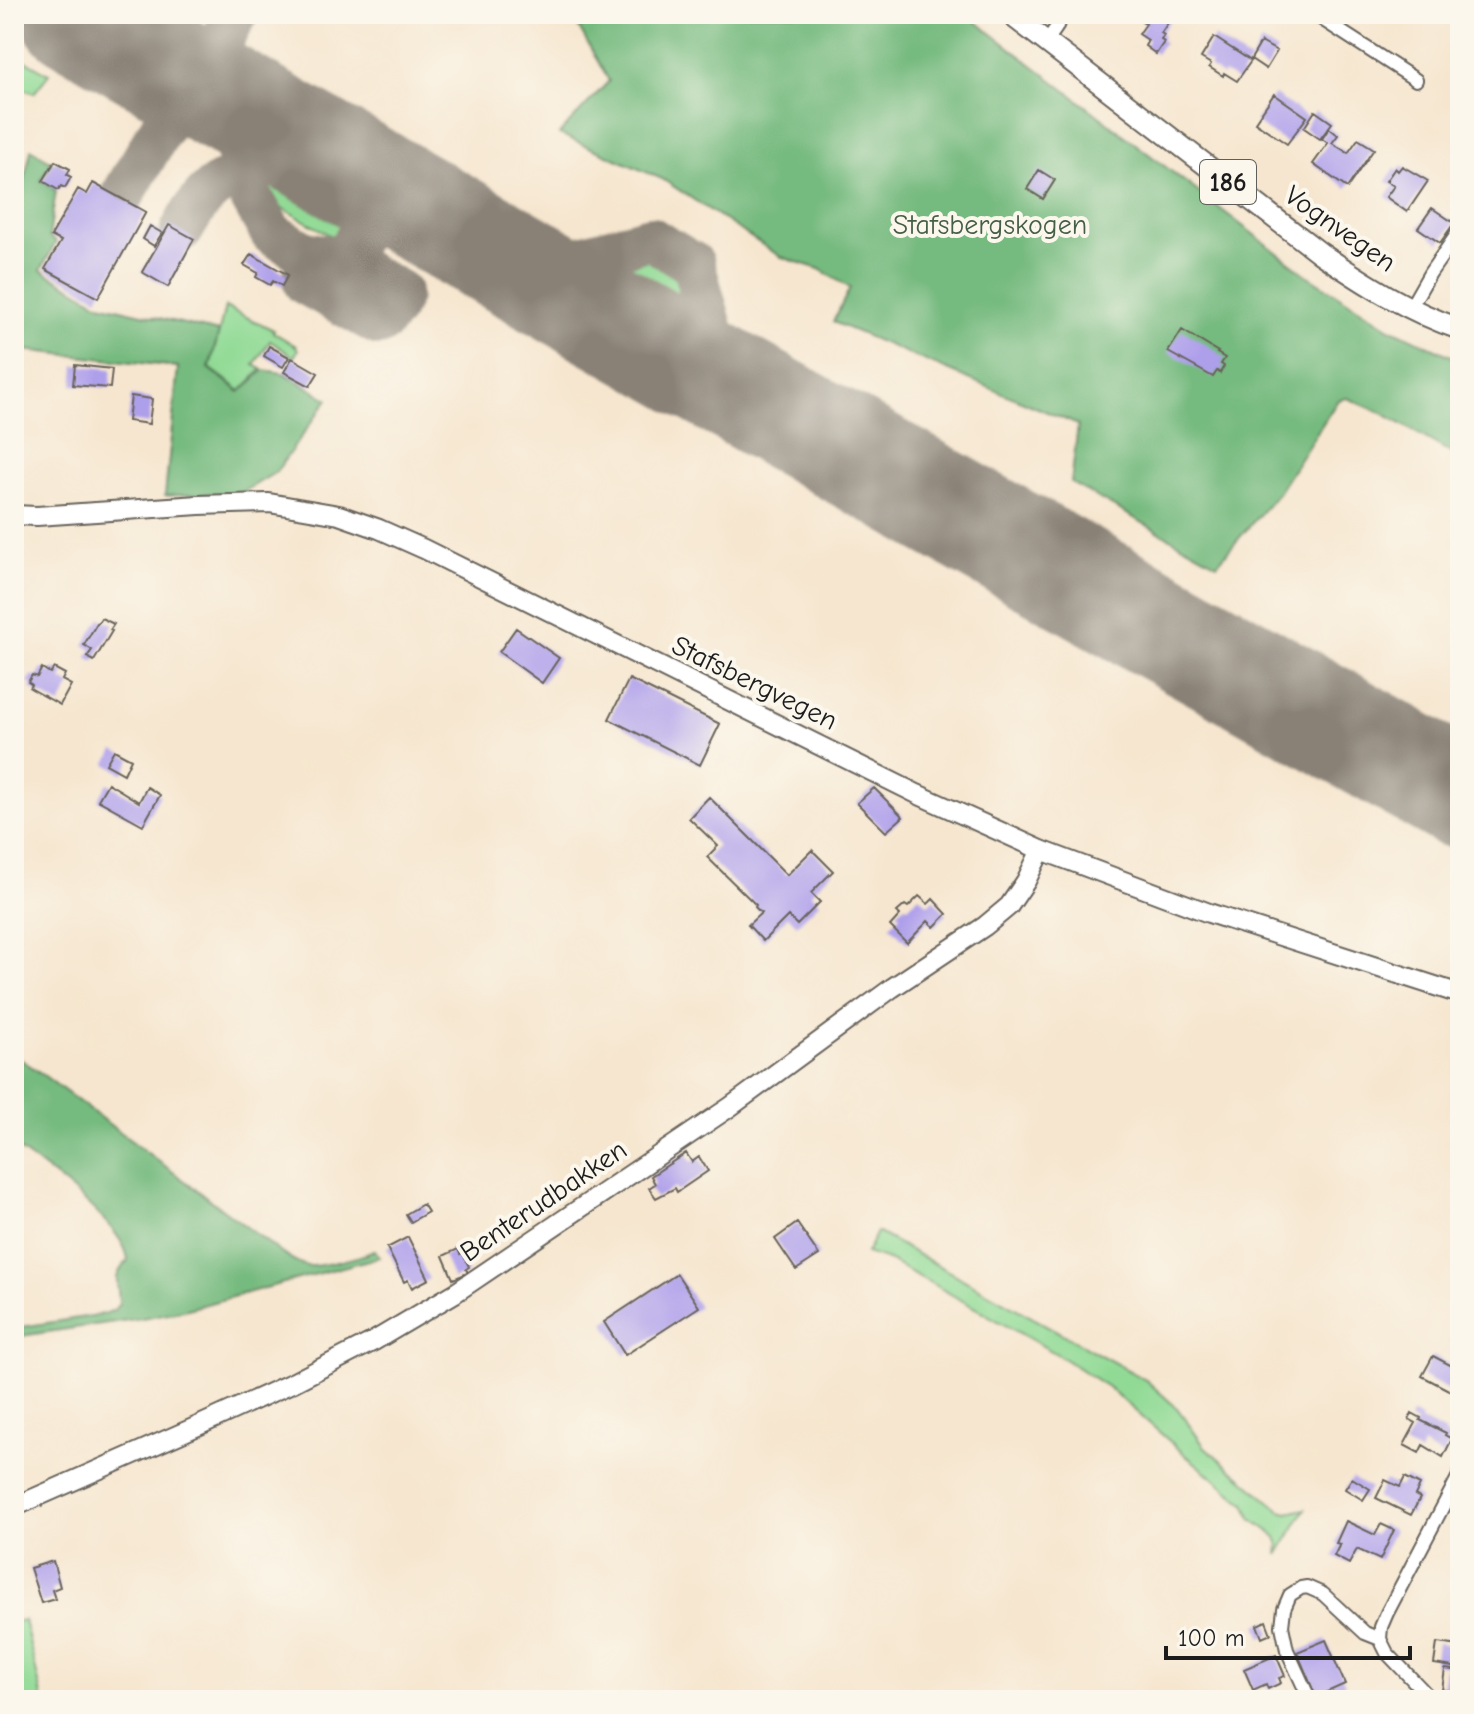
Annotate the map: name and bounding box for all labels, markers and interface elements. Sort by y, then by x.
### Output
road number: 186 [1200,160,1256,204]
street label: Vognvegen [1279,179,1402,279]
park label: Stafsbergskogen [893,209,1087,241]
street label: Stafsbergvegen [667,629,843,737]
street label: Benterudbakken [454,1133,633,1268]
scale bar [1166,1610,1410,1660]
text: 100 m [1178,1624,1245,1652]

